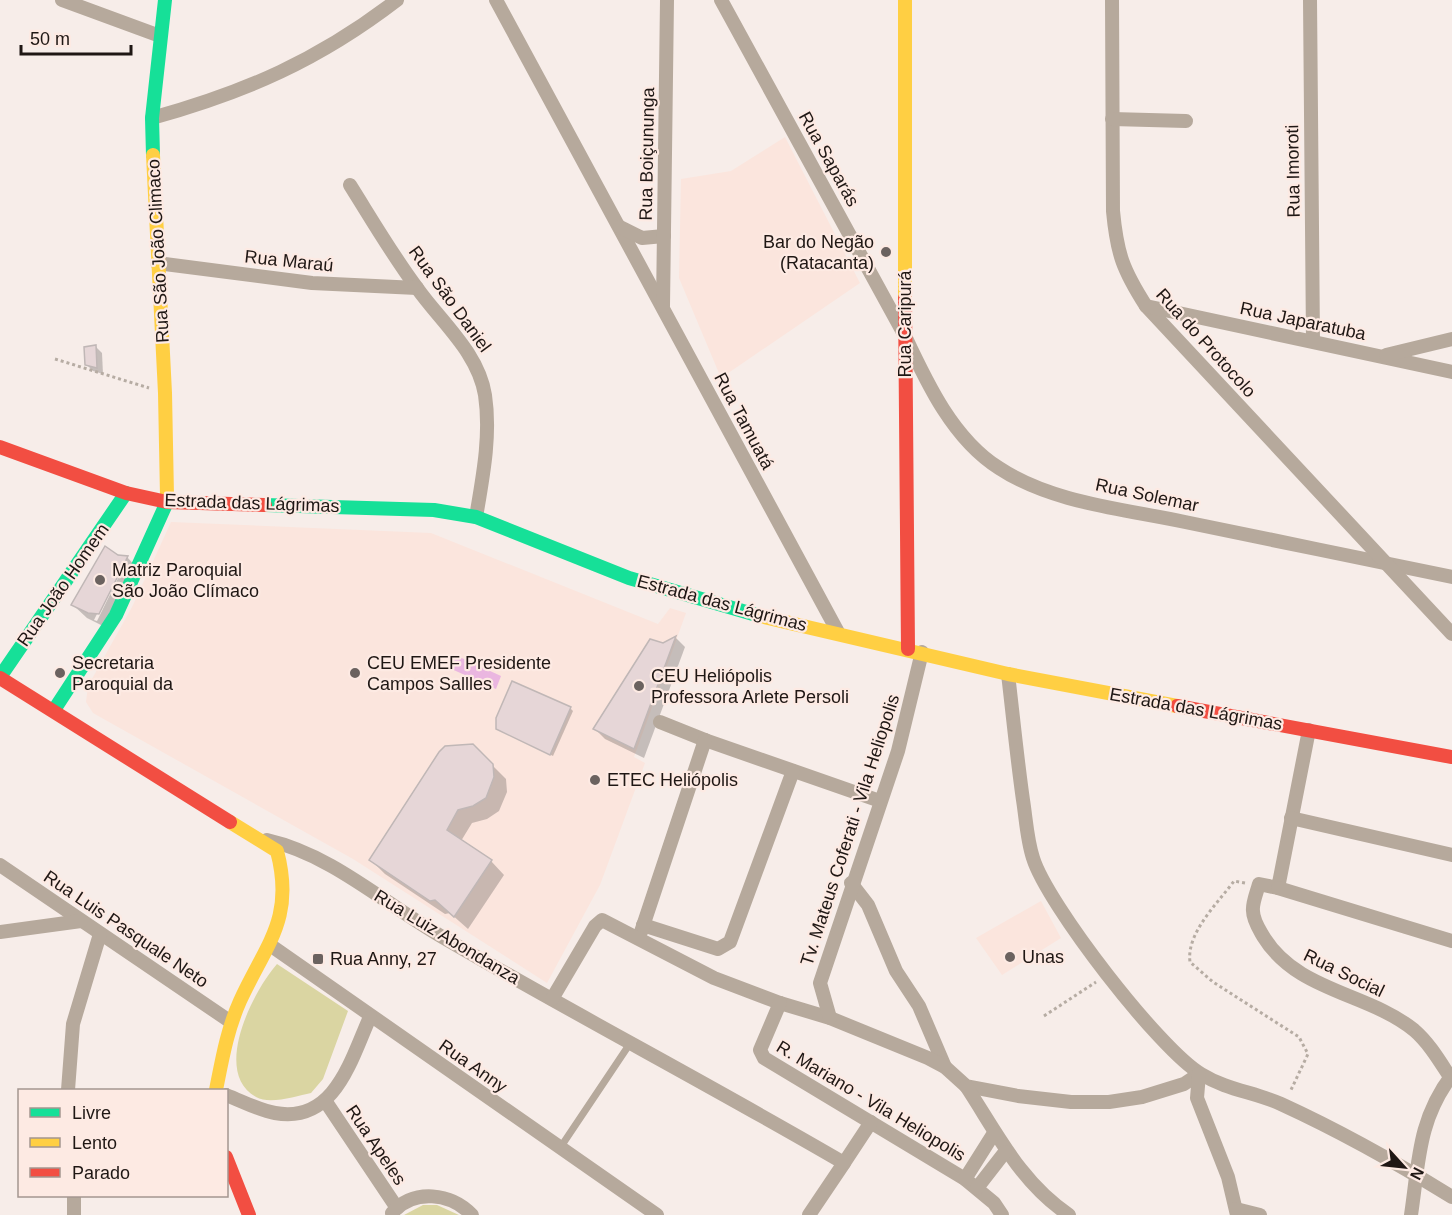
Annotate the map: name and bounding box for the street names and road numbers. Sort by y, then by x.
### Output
street label: Rua Boiçununga [636,86,658,221]
street label: Rua Saparás [795,108,863,210]
street label: Rua Imoroti [1282,124,1304,218]
street label: Rua São João Climaco [143,159,173,343]
street label: Rua São Daniel [405,242,495,356]
street label: Rua Maraú [244,246,334,276]
street label: Rua Caripurá [895,269,915,378]
street label: Rua do Protocolo [1152,285,1260,401]
street label: Rua Japaratuba [1238,298,1369,344]
street label: Rua Tamuatá [710,369,778,474]
street label: Rua Solemar [1094,474,1200,516]
street label: Estrada das Lágrimas [164,490,340,516]
street label: Rua João Homem [13,520,113,650]
street label: Estrada das Lágrimas [635,571,809,635]
street label: Estrada das Lágrimas [1108,684,1284,734]
street label: Tv. Mateus Coferati - Vila Heliopolis [797,692,903,968]
street label: Rua Luis Pasquale Neto [40,866,212,992]
street label: Rua Luiz Abondanza [371,886,524,989]
street label: Rua Social [1300,945,1388,1001]
street label: Rua Anny [435,1035,511,1097]
street label: R. Mariano - Vila Heliopolis [773,1037,969,1165]
street label: Rua Apeles [342,1101,410,1189]

